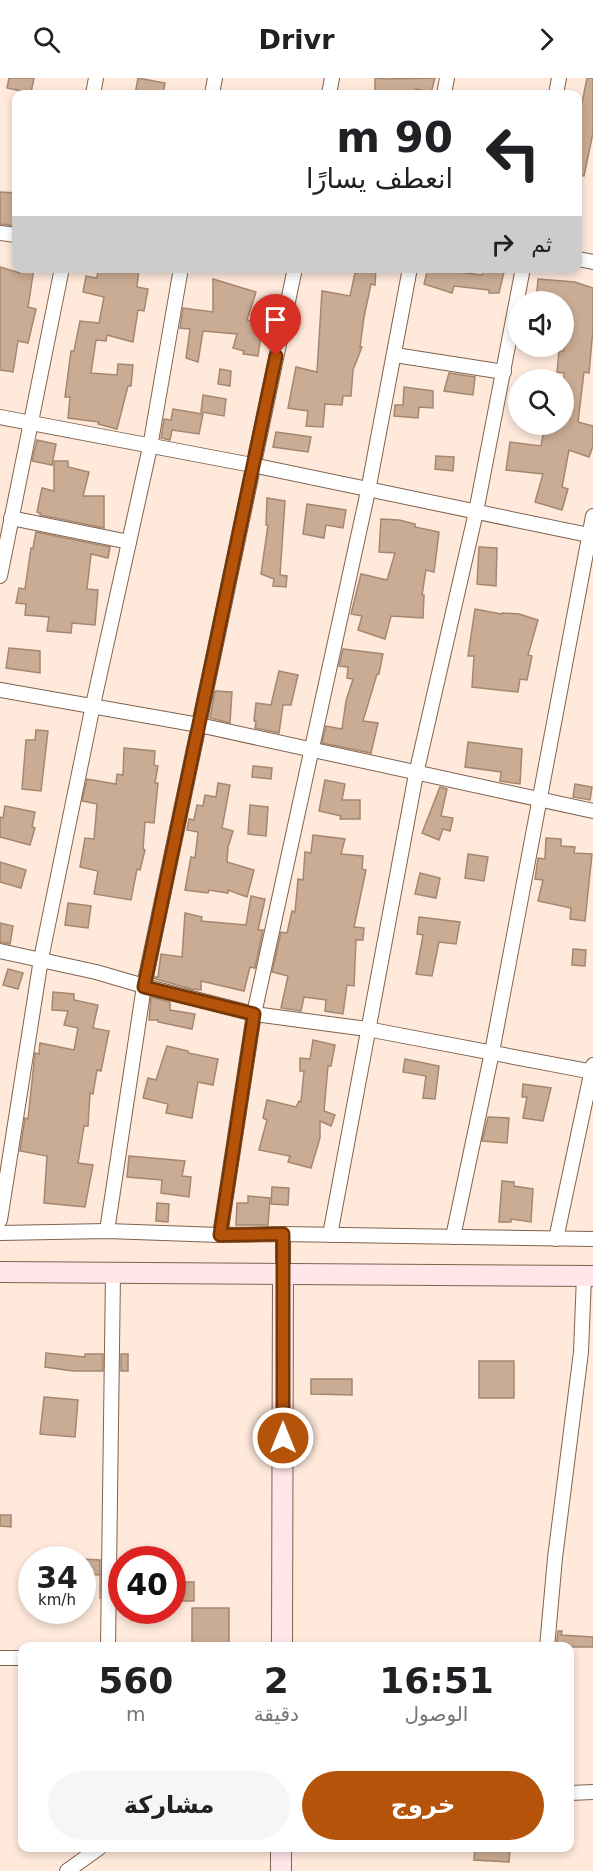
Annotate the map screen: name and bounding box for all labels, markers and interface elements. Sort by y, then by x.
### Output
icon: search [30,23,63,56]
icon: forward [530,23,563,56]
text: Drivr [259,24,334,55]
text: 90 m [336,113,453,162]
icon: left [474,114,552,192]
text: انعطف يسارًا [306,163,453,194]
icon: right [486,228,519,261]
text: ثم [531,232,552,257]
map controls [508,291,574,435]
button: sound [508,291,574,357]
pin [250,294,301,356]
icon: arrive [259,303,292,336]
button: search [508,369,574,435]
position arrow [251,1406,315,1470]
speed limit sign: 40 [108,1546,186,1624]
text: 34 [36,1560,78,1595]
text: km/h [38,1591,76,1609]
text: 560 [98,1660,173,1701]
text: 2 [264,1660,289,1701]
text: 16:51 [379,1660,494,1701]
text: m [126,1702,146,1726]
text: دقيقة [254,1702,299,1726]
text: الوصول [405,1702,468,1726]
button: مشاركة [48,1771,290,1840]
button: خروج [302,1771,544,1840]

